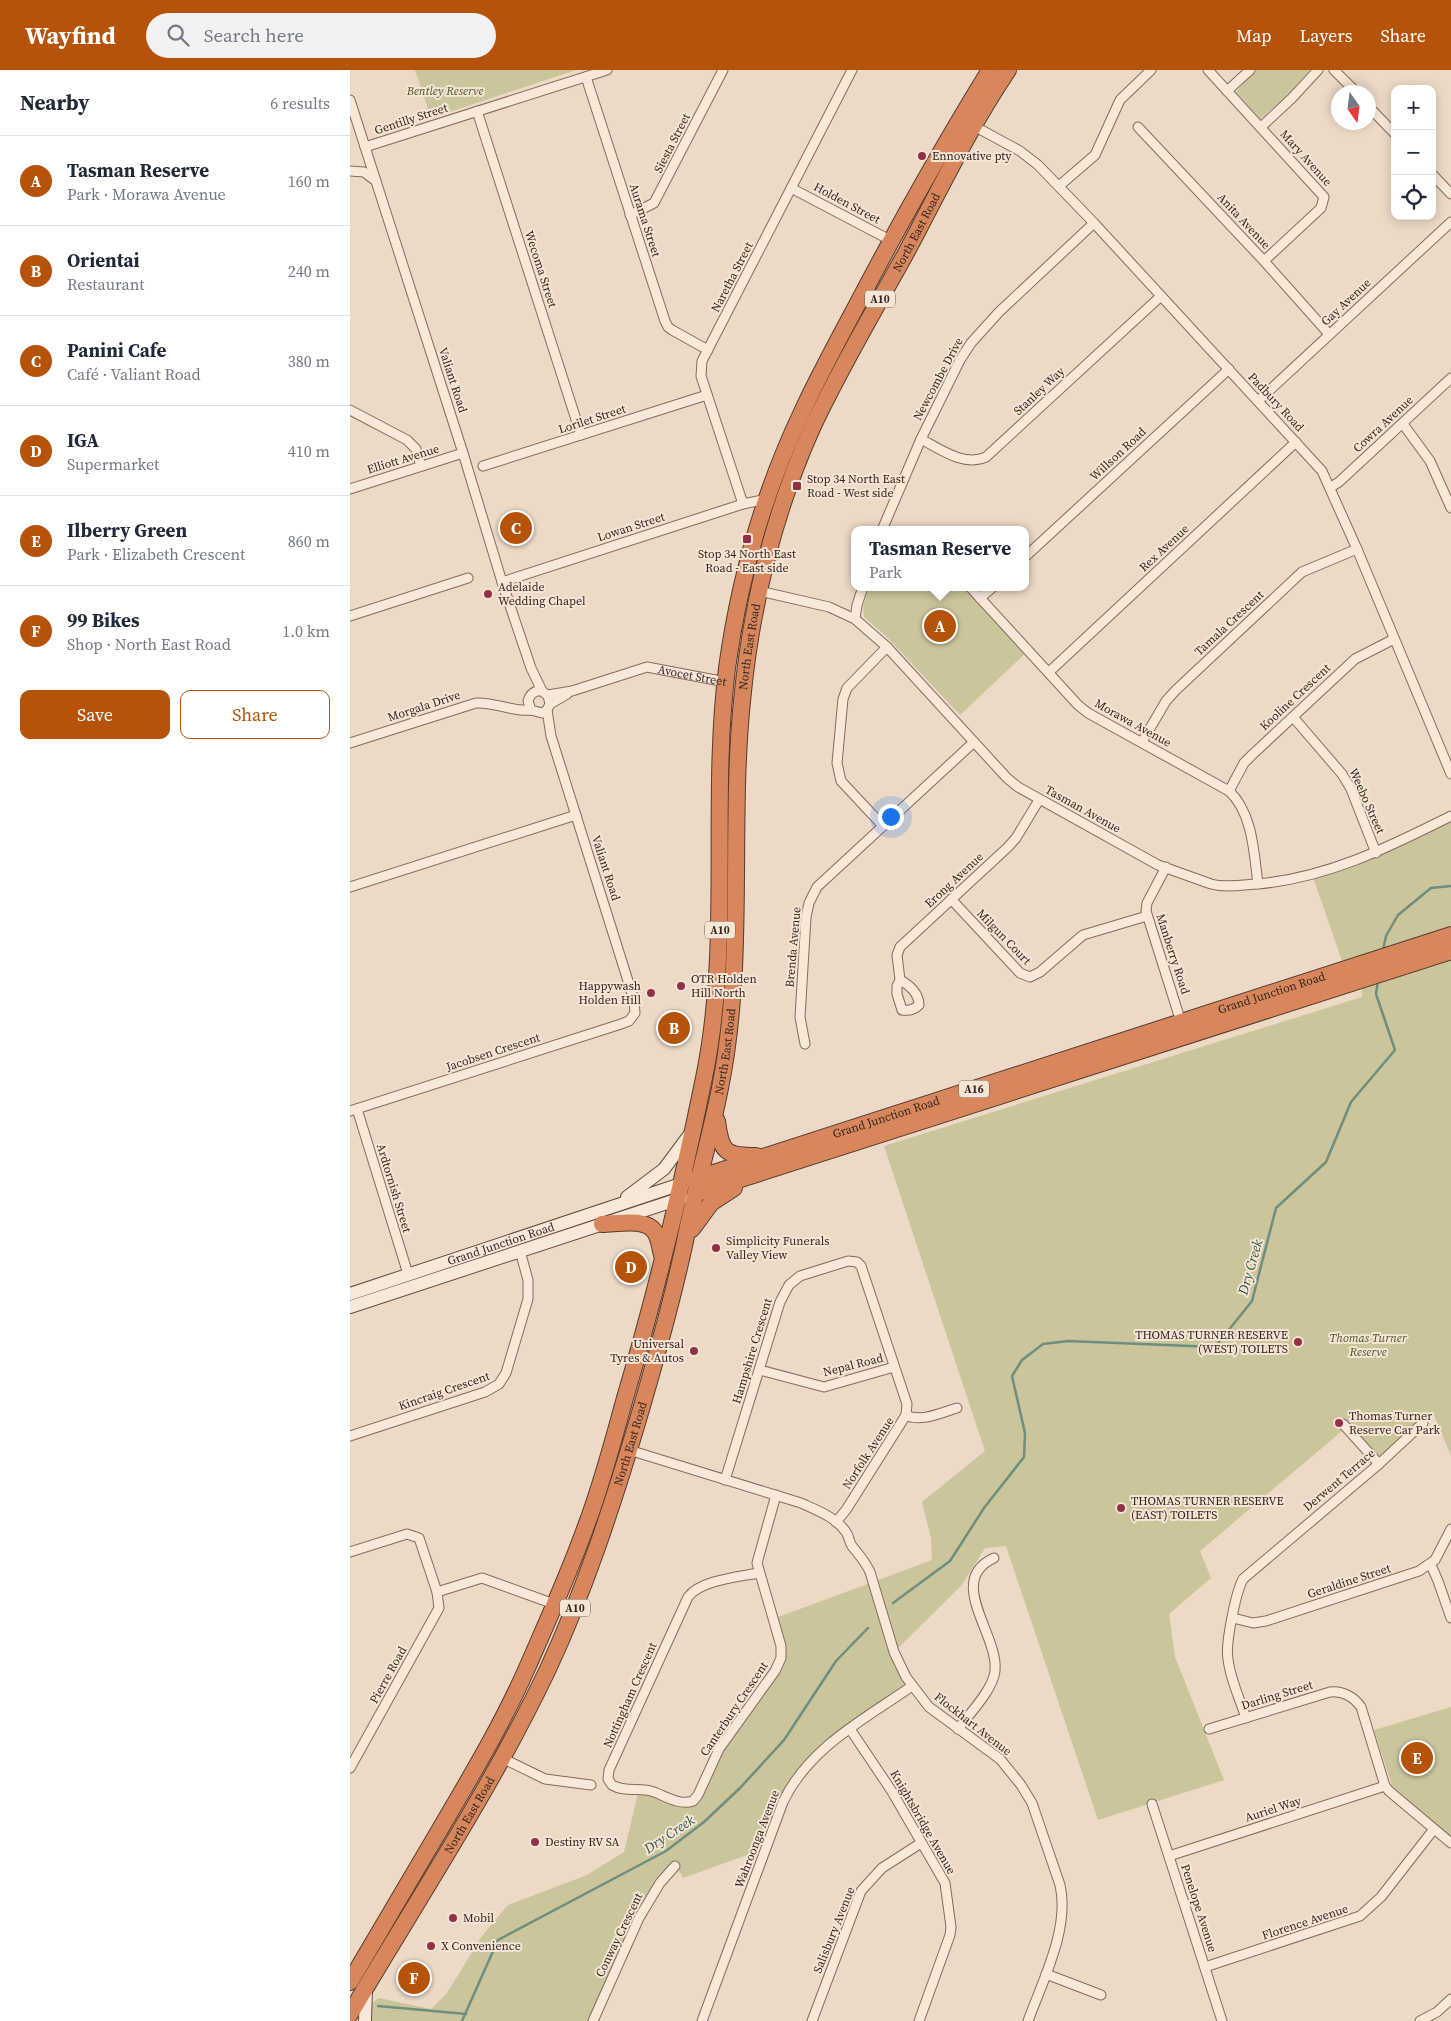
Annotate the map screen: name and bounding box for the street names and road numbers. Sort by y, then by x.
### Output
street label: Gentilly Street [372,100,450,138]
street label: Siesta Street [650,110,694,176]
street label: Mary Avenue [1277,127,1335,189]
street label: Holden Street [811,179,883,227]
street label: Aurama Street [626,181,664,259]
street label: North East Road [889,190,944,275]
street label: Anita Avenue [1214,190,1274,252]
street label: Wecoma Street [521,228,561,310]
street label: Naretha Street [707,239,757,315]
street label: Gay Avenue [1318,275,1374,329]
road number: A10 [865,290,895,308]
street label: Newcombe Drive [909,335,967,423]
street label: Valiant Road [435,345,471,415]
street label: Stanley Way [1010,363,1069,419]
street label: Padbury Road [1245,369,1308,435]
street label: Cowra Avenue [1350,392,1416,456]
street label: Lorilet Street [556,401,628,437]
street label: Willson Road [1087,424,1150,484]
street label: Elliott Avenue [365,440,441,478]
street label: Lowan Street [595,509,667,545]
street label: Rex Avenue [1136,521,1192,575]
street label: Tamala Crescent [1191,587,1267,659]
street label: North East Road [735,602,764,691]
street label: Kooline Crescent [1256,660,1334,734]
street label: Avocet Street [657,661,728,690]
street label: Morgala Drive [386,687,462,725]
street label: Morawa Avenue [1092,695,1174,751]
street label: Weebo Street [1345,766,1389,836]
street label: Tasman Avenue [1042,782,1124,836]
street label: Valiant Road [588,833,624,903]
street label: Erong Avenue [921,849,987,911]
street label: Brenda Avenue [782,906,804,988]
street label: Milgun Court [973,906,1035,968]
street label: Manberry Road [1153,912,1194,996]
road number: A10 [705,922,735,938]
street label: Grand Junction Road [1216,968,1327,1018]
street label: North East Road [711,1007,739,1096]
street label: Jacobsen Crescent [443,1029,542,1075]
road number: A16 [959,1081,989,1098]
street label: Grand Junction Road [831,1092,942,1142]
street label: Ardtornish Street [373,1142,415,1235]
street label: Grand Junction Road [445,1219,557,1269]
street label: Hampshire Crescent [728,1296,776,1406]
street label: Nepal Road [821,1350,885,1380]
street label: Kincraig Crescent [396,1368,492,1414]
street label: North East Road [610,1400,651,1488]
street label: Norfolk Avenue [839,1414,897,1492]
street label: Derwent Terrace [1300,1445,1378,1515]
street label: Geraldine Street [1305,1560,1393,1602]
road number: A10 [560,1600,590,1616]
street label: Nottingham Crescent [600,1640,660,1750]
street label: Pierre Road [366,1643,410,1706]
street label: Canterbury Crescent [696,1659,772,1759]
street label: Darling Street [1239,1677,1315,1713]
street label: Flockhart Avenue [931,1689,1015,1759]
street label: Knightsbridge Avenue [887,1767,959,1877]
street label: North East Road [441,1773,498,1857]
street label: Wahroonga Avenue [731,1788,783,1890]
street label: Auriel Way [1243,1792,1304,1826]
street label: Penelope Avenue [1177,1862,1221,1954]
street label: Salisbury Avenue [809,1884,859,1976]
street label: Conway Crescent [592,1890,646,1980]
street label: Florence Avenue [1260,1901,1350,1943]

